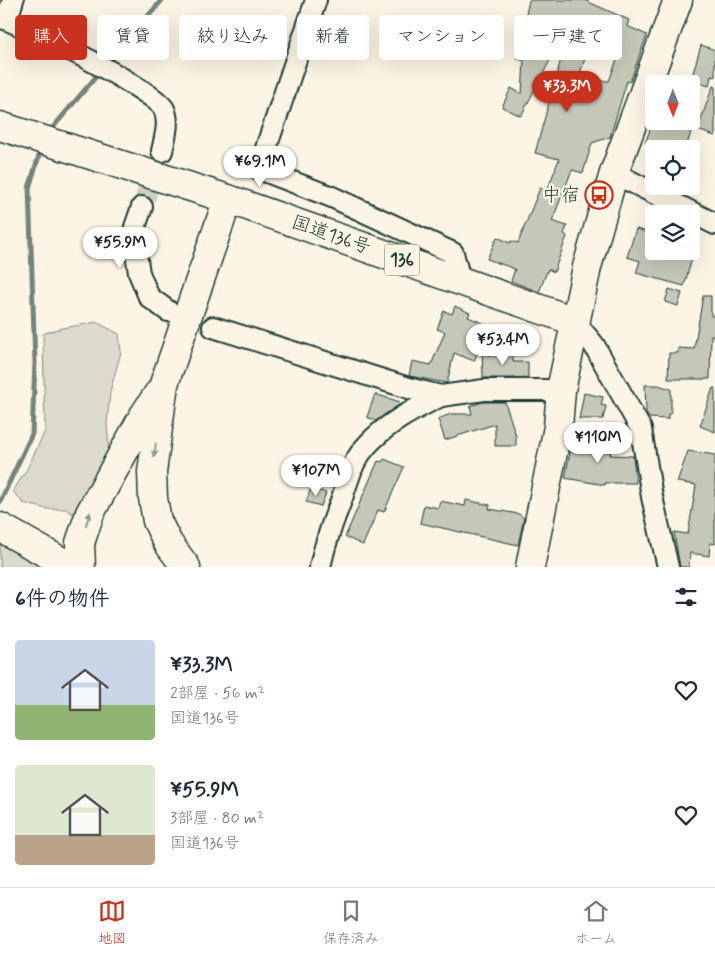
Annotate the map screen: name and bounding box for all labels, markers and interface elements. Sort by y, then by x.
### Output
chip: 購入 [15,15,87,60]
chip: 賃貸 [97,15,169,60]
chip: 絞り込み [179,15,287,60]
chip: 新着 [297,15,369,60]
chip: マンション [379,15,504,60]
chip: 一戸建て [514,15,622,60]
pin: ¥33.3M [526,70,608,113]
north arrow [645,75,700,130]
map controls [645,75,700,260]
text: ¥33.3M [543,76,591,97]
button: locate [645,140,700,195]
pin: ¥69.1M [219,146,301,188]
text: ¥69.1M [234,151,286,172]
bus stop icon: 中宿 [584,180,614,210]
place label: 中宿 [542,183,580,208]
button: layers [645,205,700,260]
street label: 国道136号 [288,210,374,260]
pin: ¥55.9M [79,226,161,269]
text: ¥55.9M [94,232,146,253]
road number: 136 [384,244,420,276]
pin: ¥53.4M [462,324,544,366]
text: ¥53.4M [477,329,529,350]
pin: ¥110M [563,422,633,464]
text: ¥110M [575,427,621,448]
one-way arrow [151,442,159,458]
pin: ¥107M [281,454,351,497]
text: ¥107M [292,460,340,481]
one-way arrow [85,512,92,527]
icon: filters [672,583,700,611]
text: 6件の物件 [15,585,110,613]
text: ¥33.3M [170,651,233,679]
icon: home [55,660,115,720]
icon: heart [672,676,700,704]
text: 2部屋 · 56 m² [170,683,265,704]
text: 国道136号 [170,708,239,729]
text: ¥55.9M [170,776,239,804]
icon: home [55,785,115,845]
icon: heart [672,801,700,829]
text: 3部屋 · 80 m² [170,808,264,829]
text: 国道136号 [170,833,239,854]
tab: 地図 [98,897,126,948]
tab: 保存済み [323,897,379,948]
tab: ホーム [575,897,617,948]

